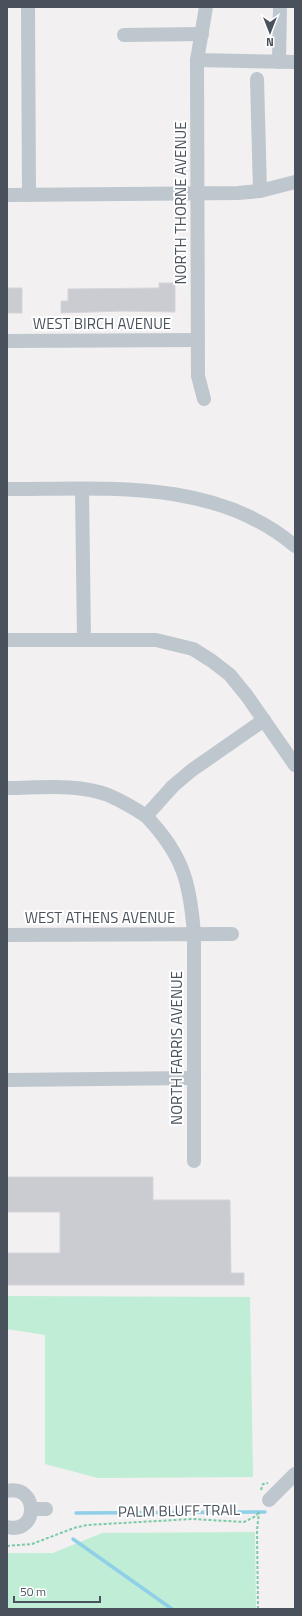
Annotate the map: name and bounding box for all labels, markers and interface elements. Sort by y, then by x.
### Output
north arrow [250,12,290,52]
text: N [266,34,274,50]
street label: NORTH THORNE AVENUE [169,122,192,284]
street label: WEST BIRCH AVENUE [33,312,171,335]
street label: WEST ATHENS AVENUE [25,906,175,929]
street label: NORTH FARRIS AVENUE [165,971,188,1125]
street label: PALM BLUFF TRAIL [118,1498,240,1523]
scale bar [14,1578,100,1604]
text: 50 m [20,1582,46,1601]

